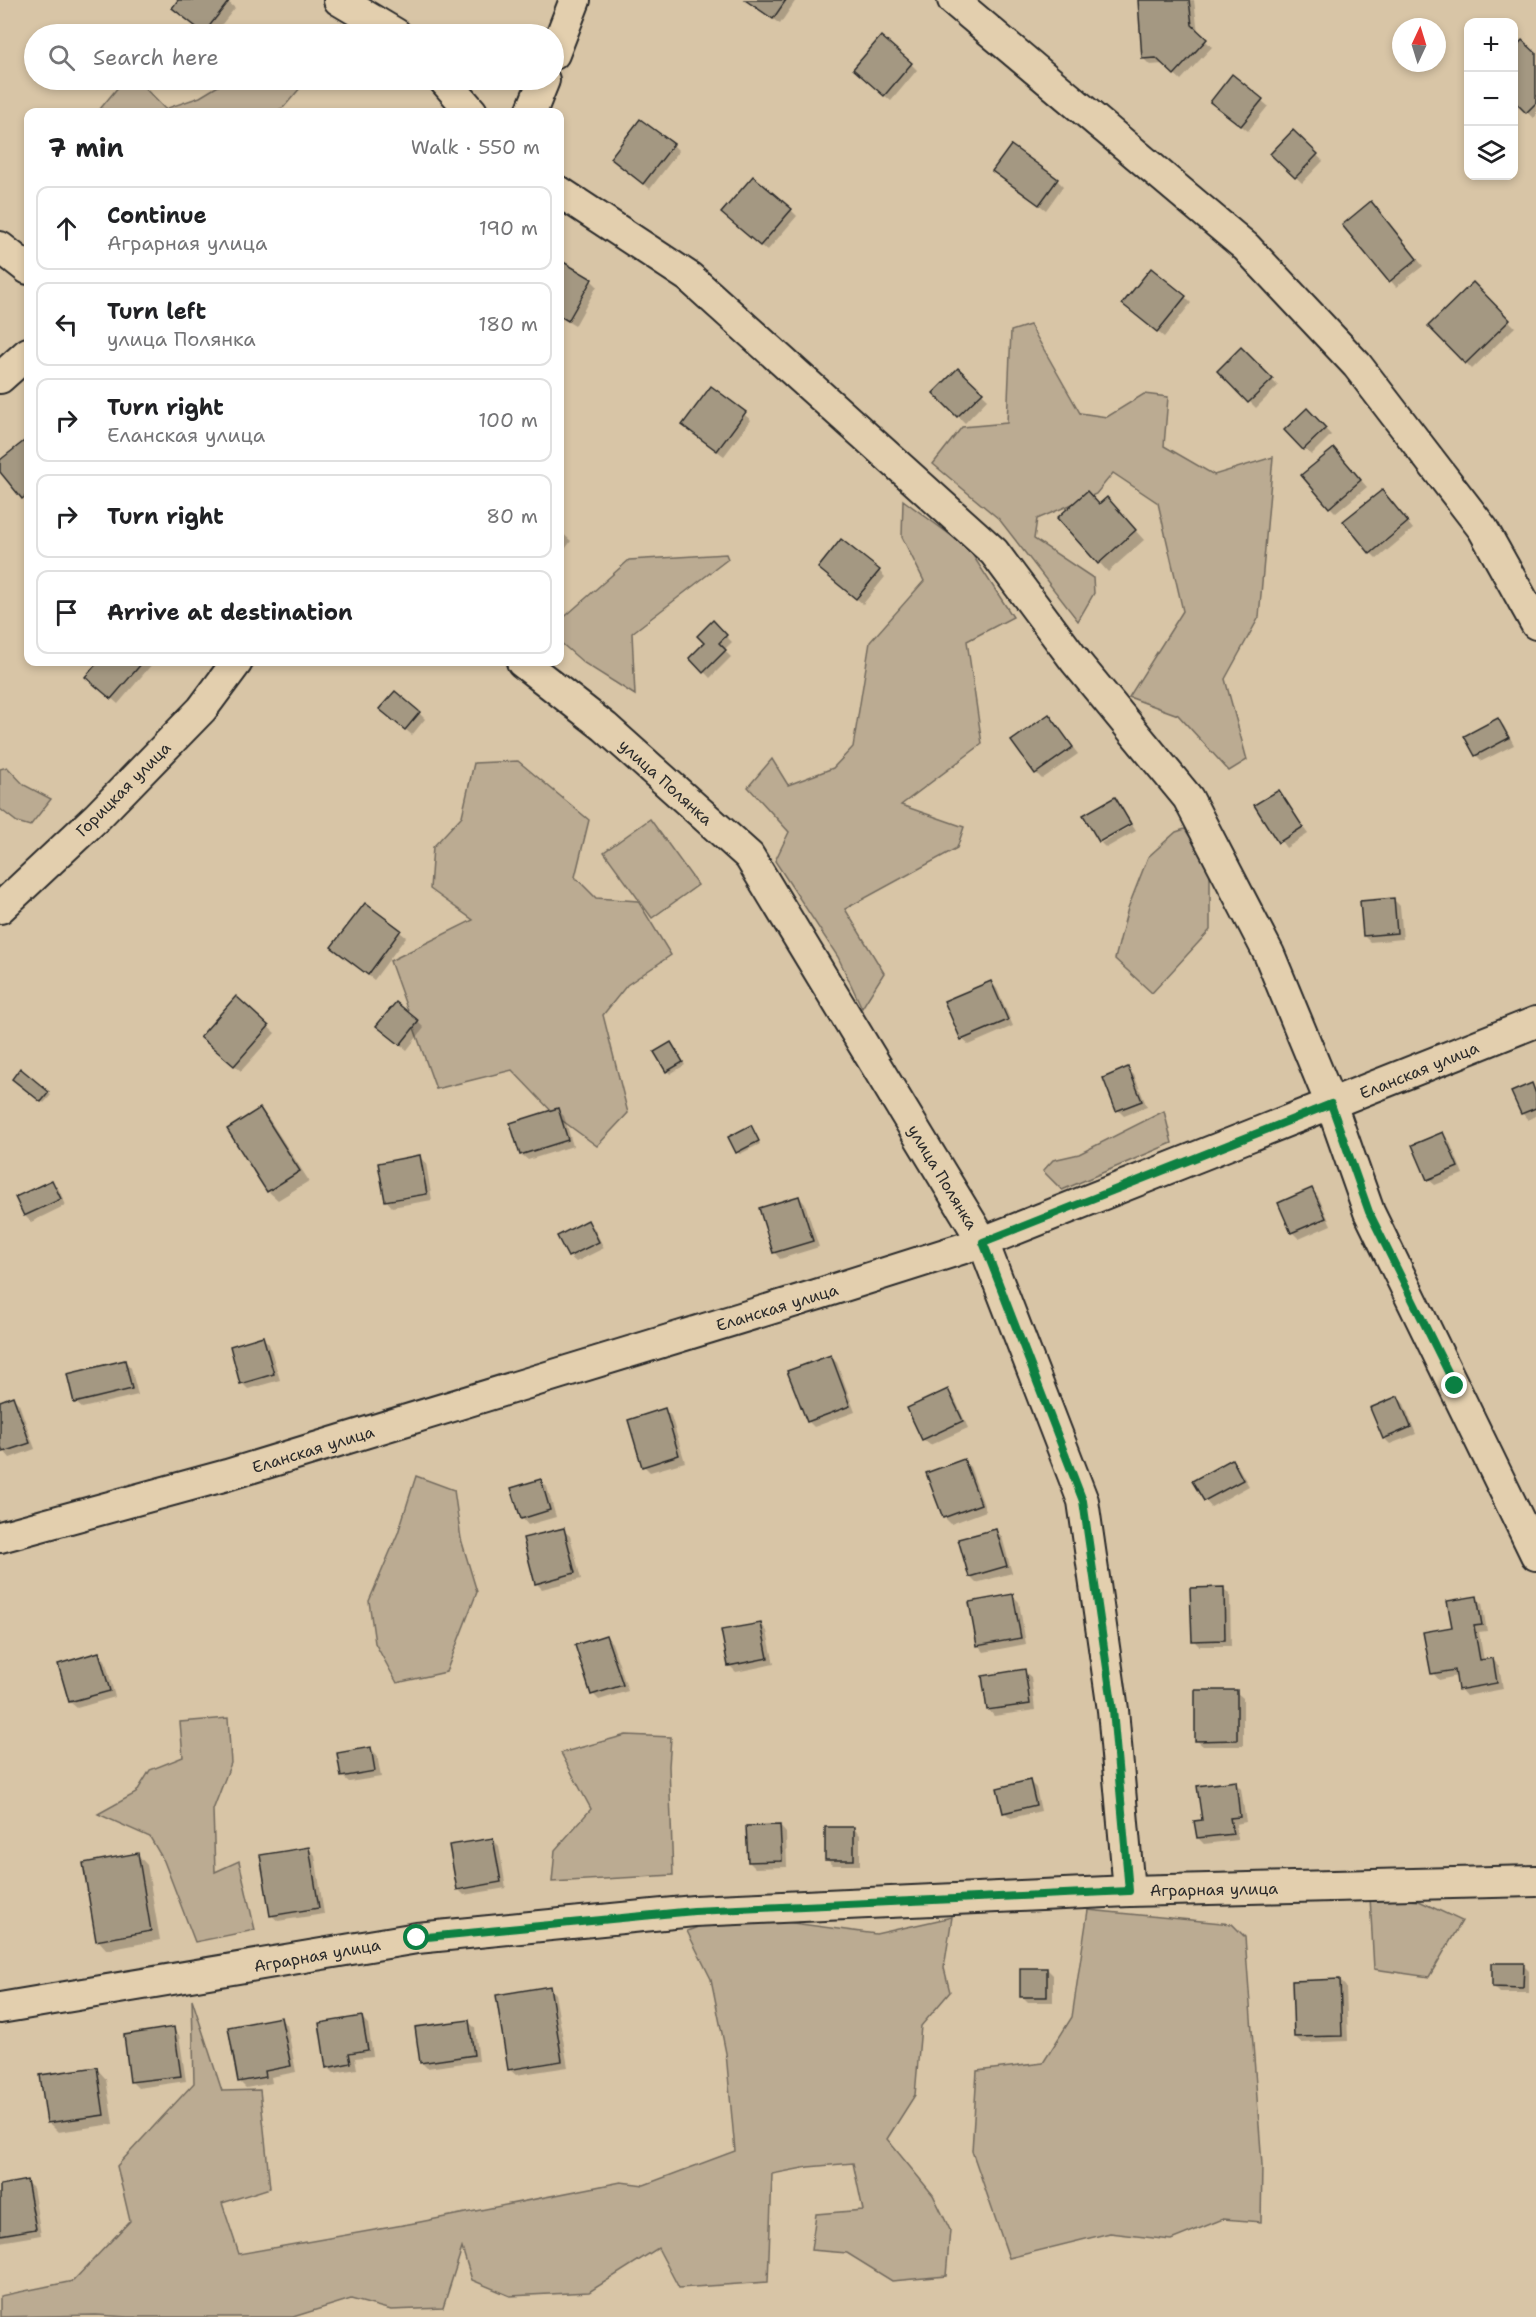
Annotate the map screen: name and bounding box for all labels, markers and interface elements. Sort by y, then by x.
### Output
north arrow [1392,18,1446,72]
map controls [1464,18,1518,180]
button: + [1464,18,1518,72]
search box [24,24,564,90]
icon: search [45,41,78,74]
text: Search here [93,43,219,72]
button: − [1464,72,1518,126]
button: layers [1464,126,1518,180]
text: 7 min [48,130,124,165]
text: Walk · 550 m [411,134,540,160]
text: Continue [107,201,207,230]
icon: ahead [50,212,83,245]
text: 190 m [479,215,538,241]
text: Аграрная улица [107,230,267,256]
text: Turn left [107,297,206,326]
icon: left [50,308,83,341]
text: 180 m [478,311,538,337]
text: улица Полянка [107,326,256,352]
text: Turn right [107,393,224,422]
icon: right [50,404,83,437]
text: 100 m [478,407,538,433]
text: Еланская улица [107,422,265,448]
icon: right [50,500,83,533]
text: Turn right [107,502,224,531]
text: 80 m [486,503,538,529]
icon: arrive [50,596,83,629]
text: Arrive at destination [107,598,353,627]
street label: улица Полянка [614,735,717,830]
street label: Горицкая улица [71,737,175,841]
street label: Еланская улица [1357,1037,1482,1104]
street label: улица Полянка [903,1121,982,1234]
street label: Еланская улица [714,1279,841,1336]
route end [1441,1372,1467,1398]
street label: Еланская улица [250,1421,377,1478]
street label: Аграрная улица [1150,1878,1278,1901]
route start [403,1924,429,1950]
street label: Аграрная улица [252,1934,382,1977]

